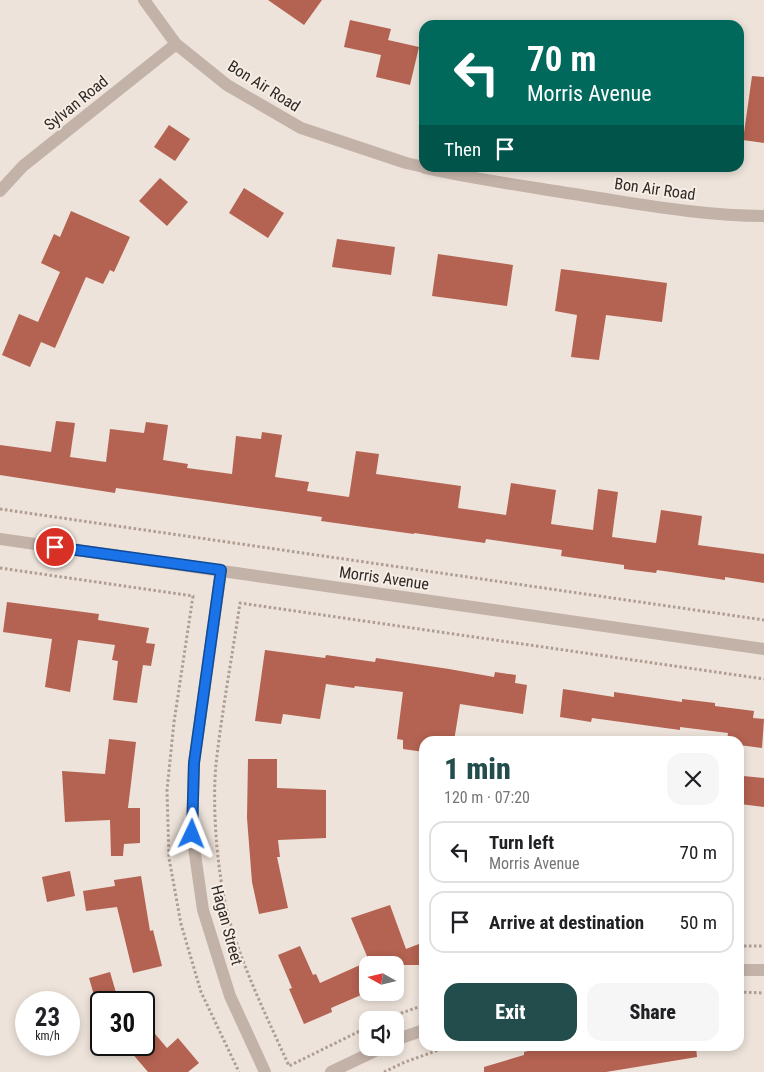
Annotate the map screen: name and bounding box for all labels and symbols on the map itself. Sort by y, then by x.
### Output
street label: Bon Air Road [224,56,304,116]
street label: Sylvan Road [40,72,112,134]
street label: Bon Air Road [613,174,697,204]
pin [34,526,76,568]
street label: Morris Avenue [338,562,430,594]
position arrow [165,807,217,859]
street label: Hagan Street [207,883,247,967]
north arrow [359,956,404,1001]
speed limit sign: 30 [90,991,155,1056]

